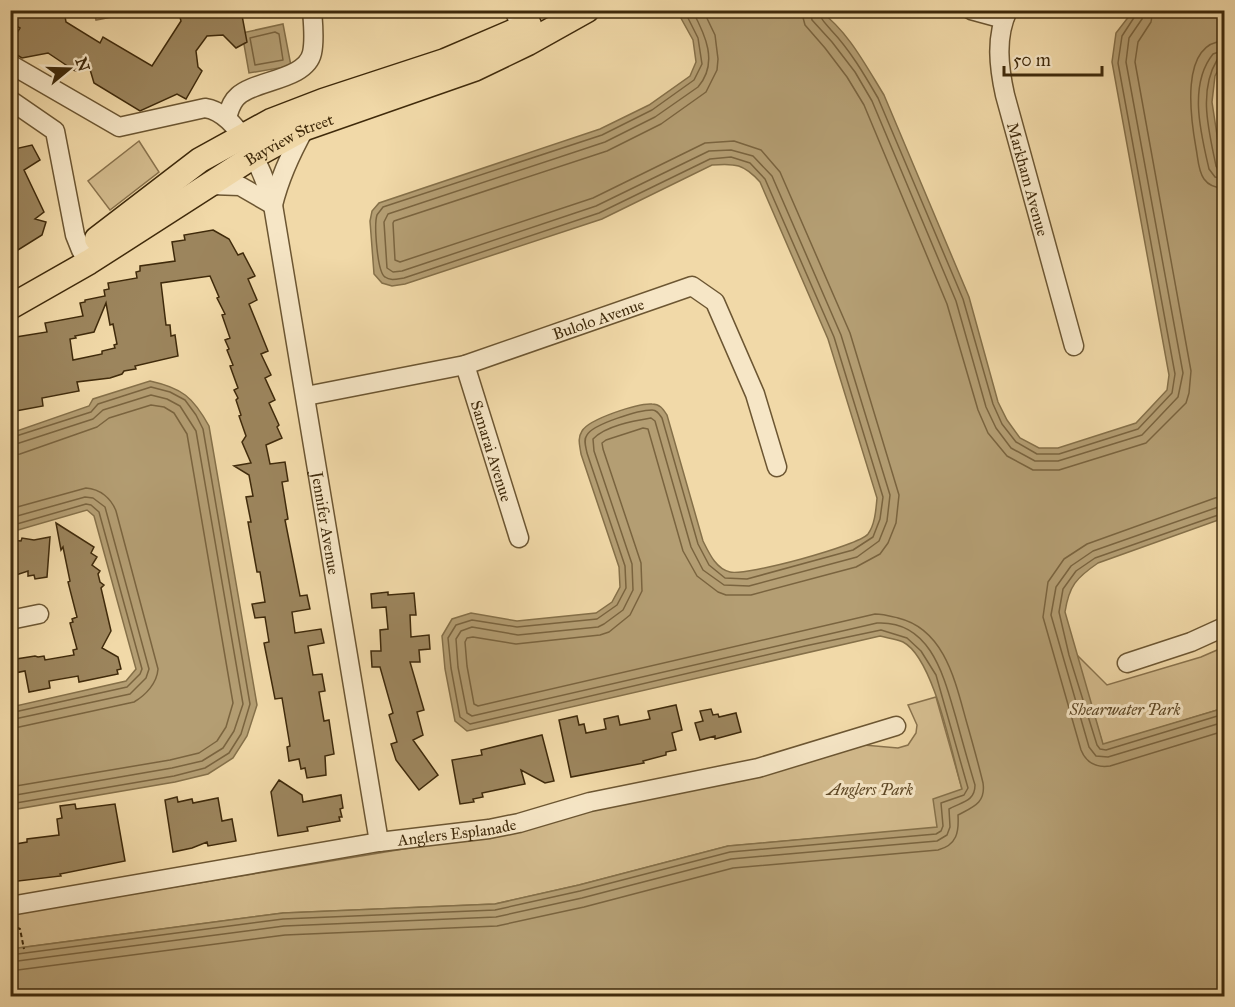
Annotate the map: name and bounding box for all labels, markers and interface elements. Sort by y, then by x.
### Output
north arrow [39,39,99,99]
scale bar [1004,39,1102,77]
text: 50 m [1013,49,1051,71]
text: N [72,55,94,74]
street label: Bayview Street [241,109,336,169]
street label: Markham Avenue [1003,120,1053,239]
street label: Bulolo Avenue [550,294,647,343]
street label: Samarai Avenue [467,398,517,504]
street label: Jennifer Avenue [307,468,344,576]
park label: Shearwater Park [1068,700,1181,719]
park label: Anglers Park [825,780,913,799]
street label: Anglers Esplanade [395,814,518,849]

